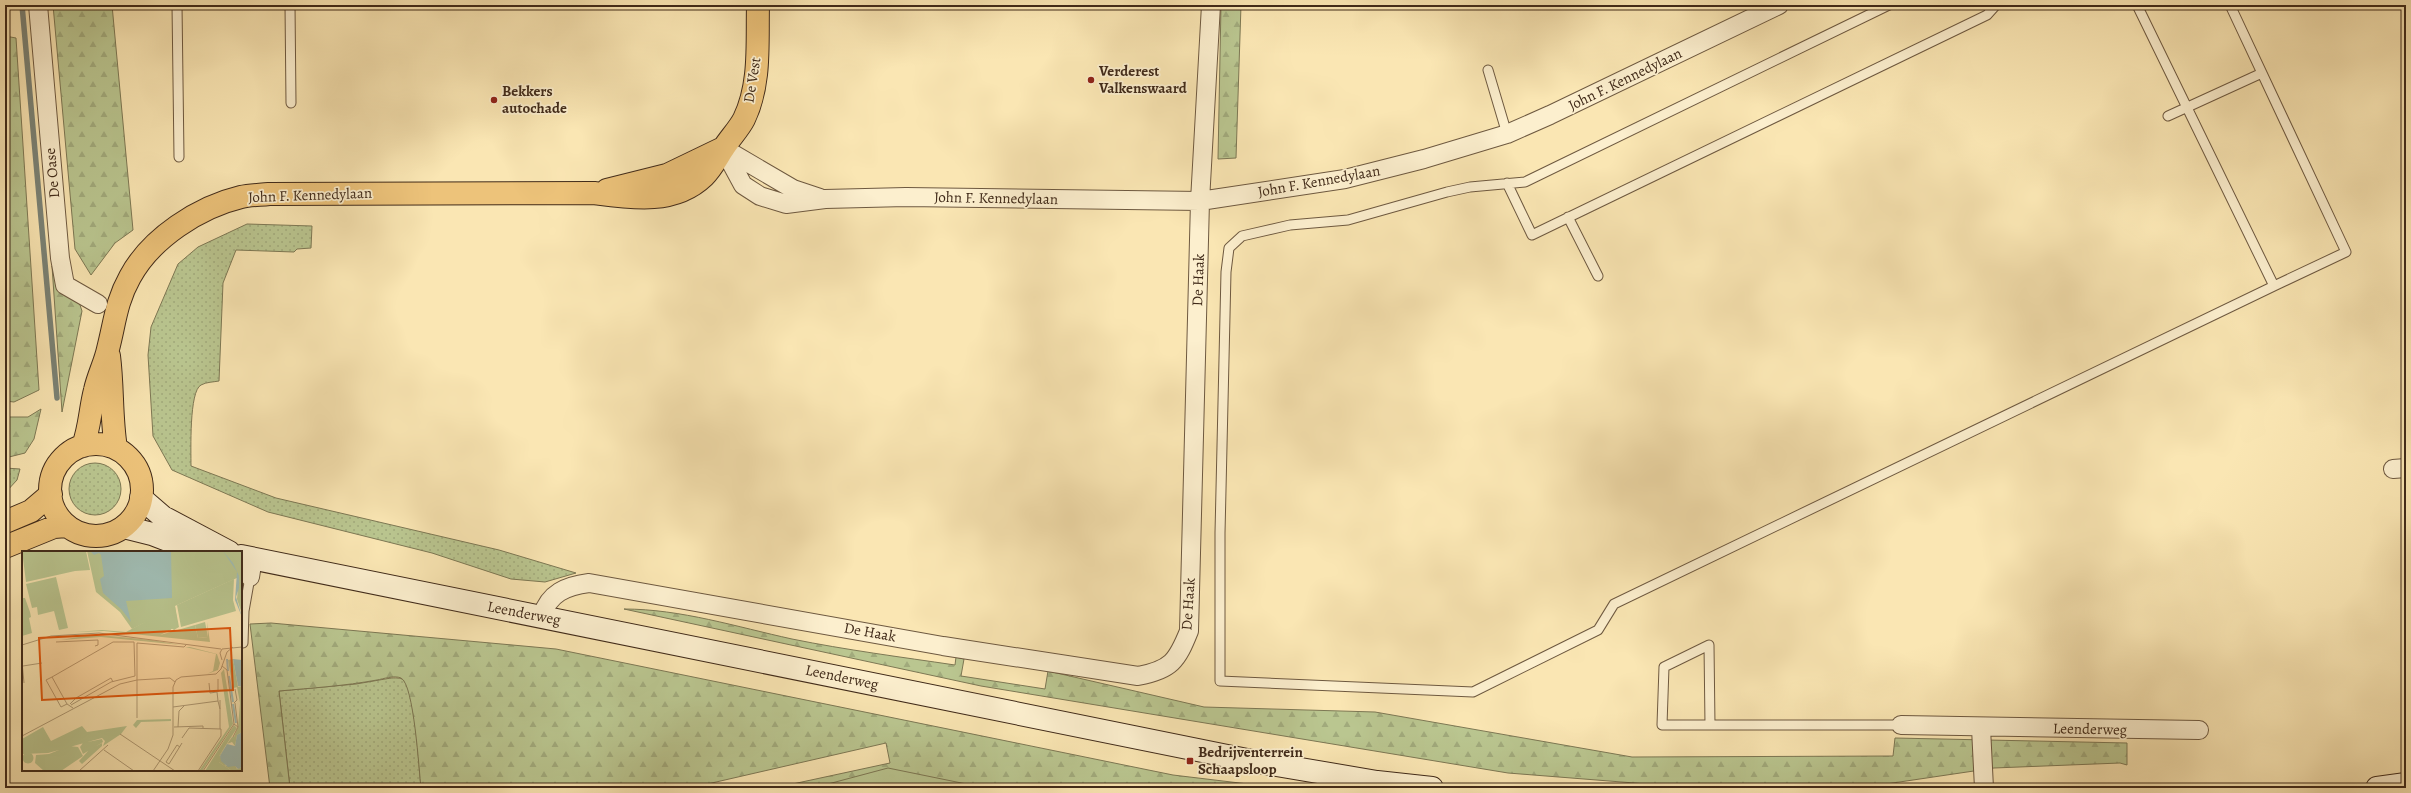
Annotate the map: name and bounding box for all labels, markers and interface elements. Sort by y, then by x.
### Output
street label: John F. Kennedylaan [1565,43,1685,115]
street label: De Vest [739,56,765,104]
place label: Verderest Valkenswaard [1098,61,1188,98]
marker: Verderest Valkenswaard [1086,75,1096,85]
place label: Bekkers autochade [502,81,567,118]
marker: Bekkers autochade [489,95,499,105]
street label: De Oase [40,147,64,199]
street label: John F. Kennedylaan [1256,160,1382,202]
street label: John F. Kennedylaan [248,183,372,207]
street label: John F. Kennedylaan [934,187,1058,209]
street label: De Haak [1187,253,1209,307]
inset map [22,551,242,771]
street label: De Haak [1176,576,1200,631]
street label: Leenderweg [486,596,563,630]
street label: De Haak [842,618,898,647]
street label: Leenderweg [804,659,881,695]
street label: Leenderweg [2053,718,2128,740]
place label: Bedrijventerrein Schaapsloop [1198,742,1303,779]
marker: Bedrijventerrein Schaapsloop [1185,756,1195,766]

